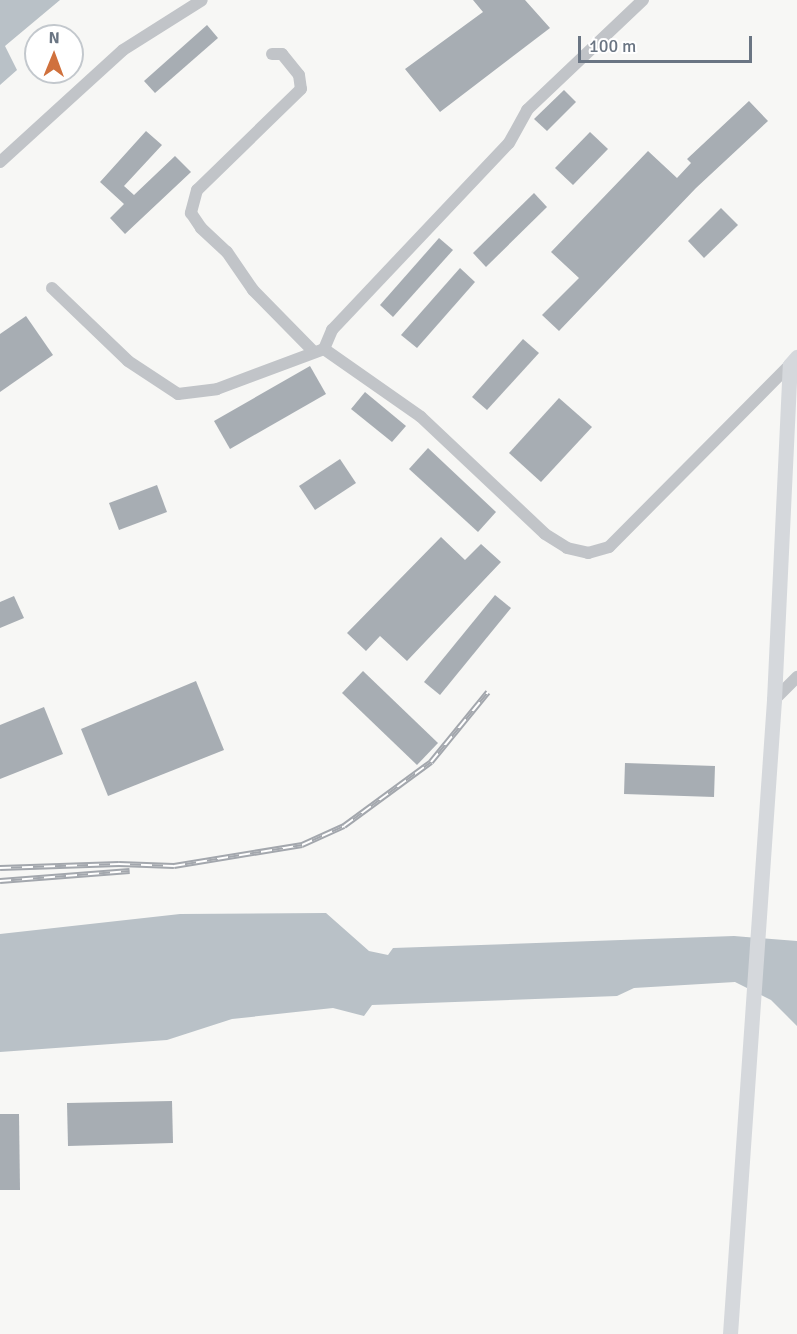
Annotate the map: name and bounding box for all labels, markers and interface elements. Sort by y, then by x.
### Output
north arrow [24,24,84,84]
scale bar [581,24,755,62]
text: N [49,28,60,48]
text: 100 m [589,35,636,57]

